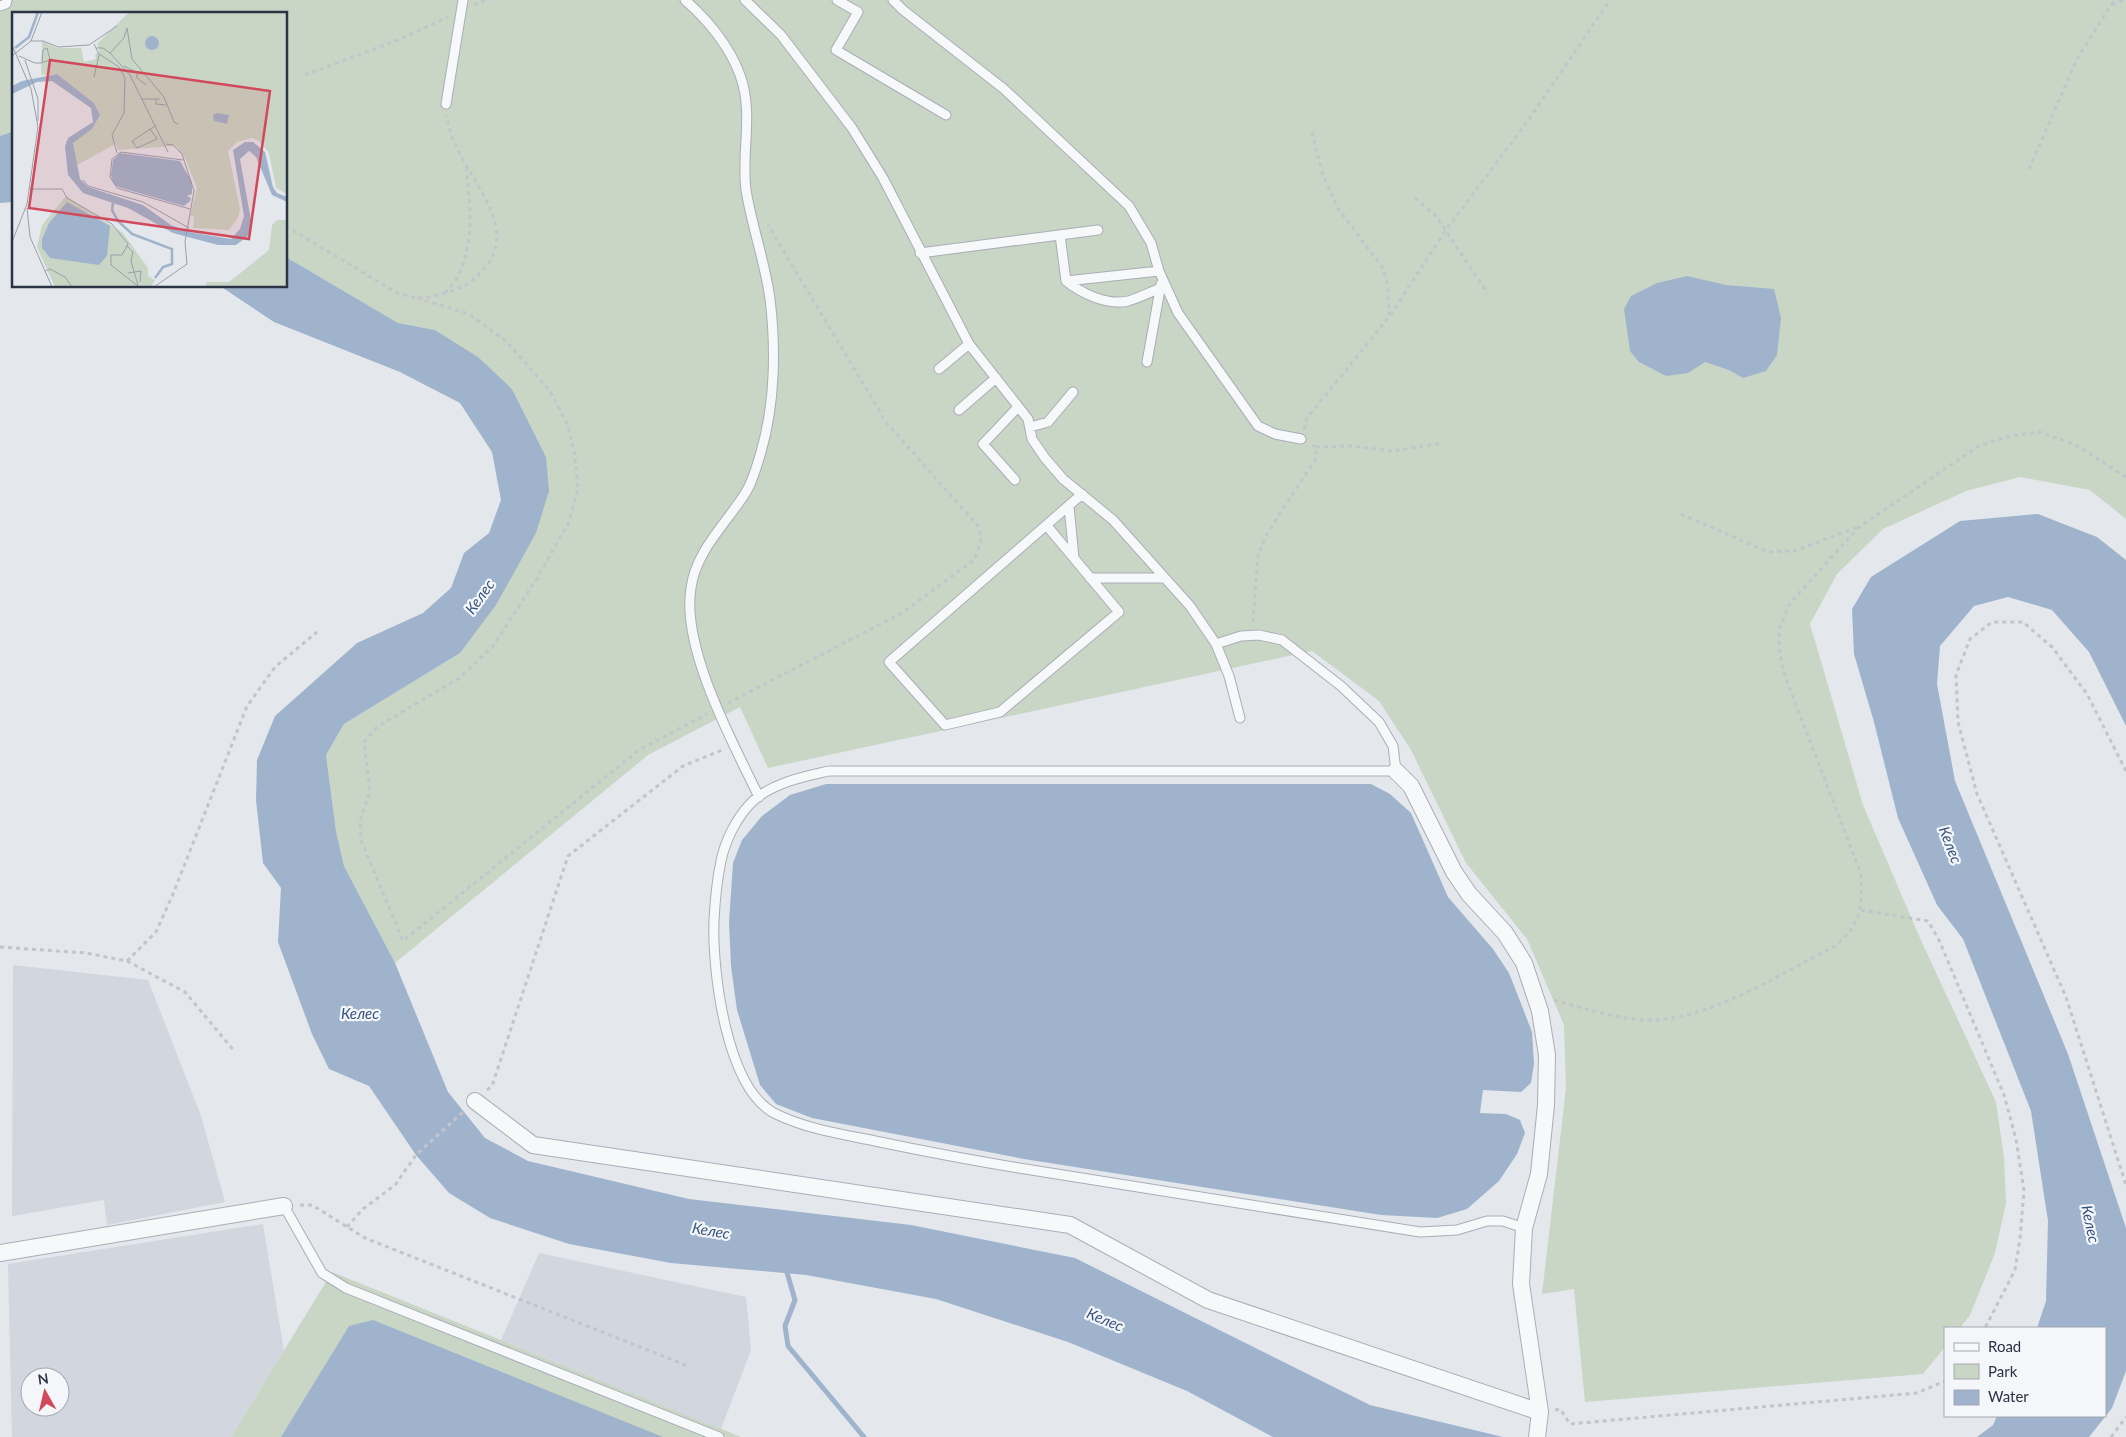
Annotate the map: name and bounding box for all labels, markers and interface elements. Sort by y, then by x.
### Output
inset map [12,12,288,288]
water label: Келес [461,576,498,617]
water label: Келес [1936,824,1966,866]
water label: Келес [341,1004,379,1022]
water label: Келес [2078,1203,2104,1244]
water label: Келес [691,1218,732,1242]
water label: Келес [1084,1303,1127,1335]
legend [1944,1327,2106,1417]
text: Road [1988,1337,2021,1355]
text: Park [1988,1362,2018,1380]
north arrow [20,1367,70,1417]
text: N [37,1369,50,1388]
text: Water [1988,1387,2029,1405]

